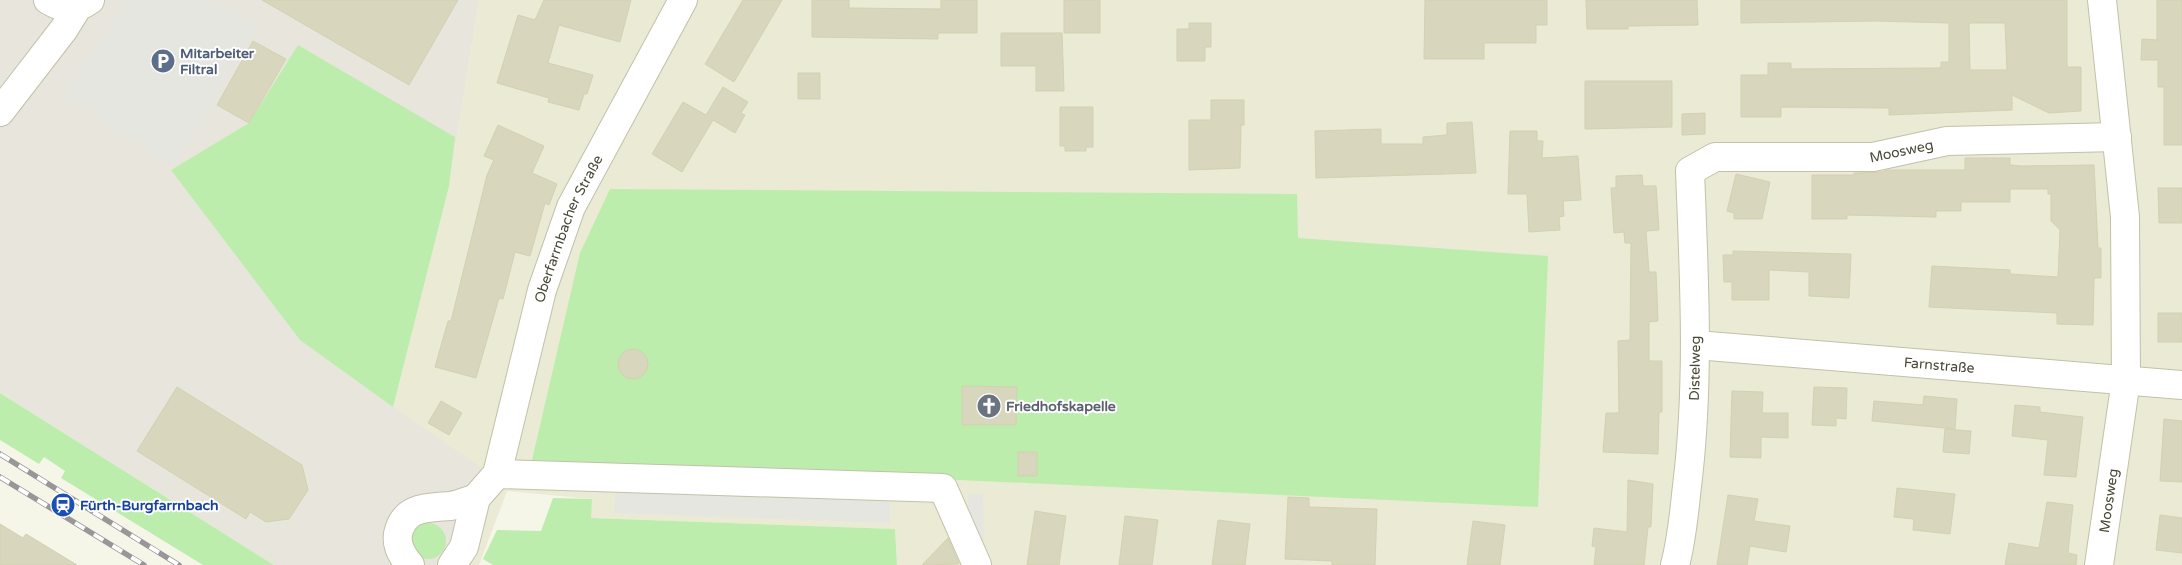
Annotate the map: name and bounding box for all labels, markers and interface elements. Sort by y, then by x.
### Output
place label: Mitarbeiter Filtral [180,45,255,78]
parking icon: Mitarbeiter Filtral [150,48,176,74]
street label: Moosweg [1868,136,1935,166]
street label: Oberfarrnbacher Straße [531,152,606,304]
street label: Distelweg [1685,336,1703,401]
street label: Farnstraße [1903,354,1975,376]
church icon: Friedhofskapelle [976,393,1002,419]
place label: Friedhofskapelle [1006,398,1116,415]
street label: Moosweg [2095,467,2121,534]
station icon: Fürth-Burgfarrnbach [50,492,76,518]
place label: Fürth-Burgfarrnbach [80,497,219,514]

